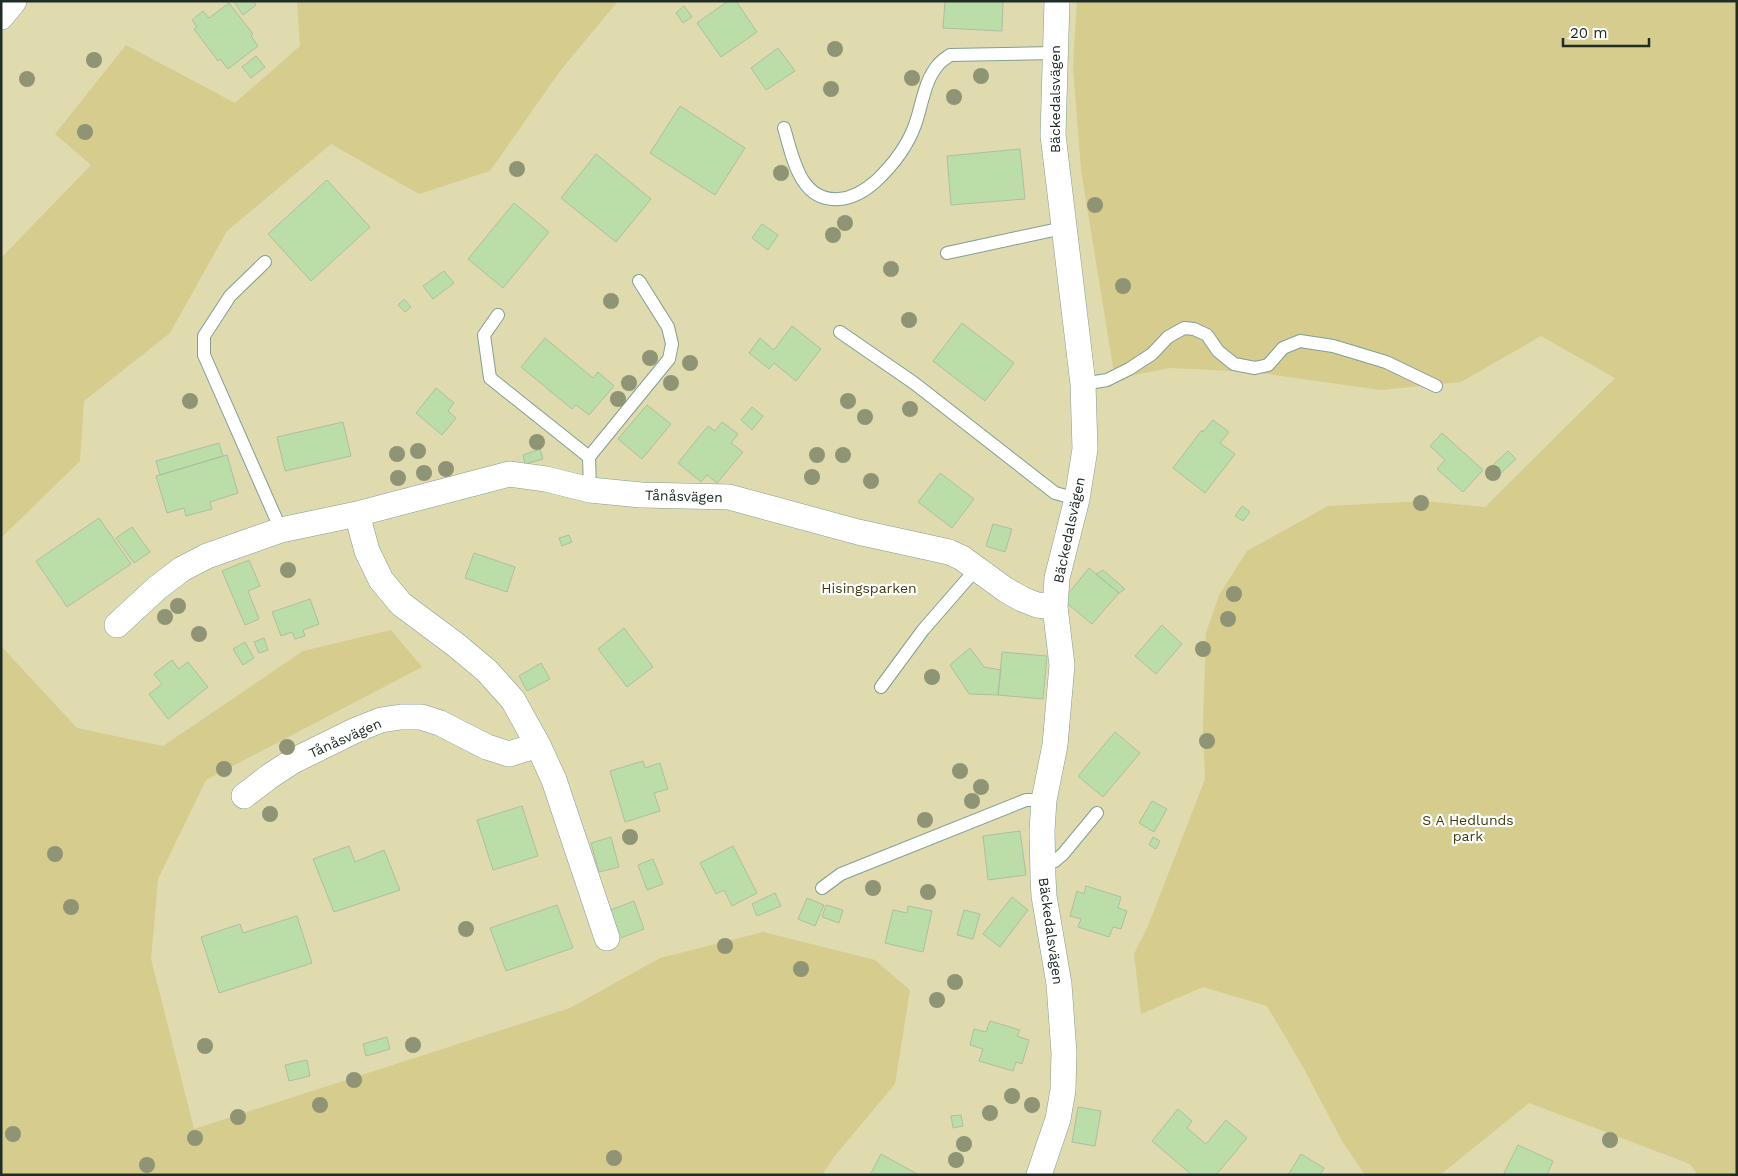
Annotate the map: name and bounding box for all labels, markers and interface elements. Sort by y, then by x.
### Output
scale bar [1563,15,1649,47]
text: 20 m [1570,24,1608,42]
street label: Bäckedalsvägen [1047,45,1063,153]
street label: Bäckedalsvägen [1050,475,1088,585]
street label: Tånåsvägen [645,487,723,505]
park label: Hisingsparken [821,580,917,596]
street label: Tånåsvägen [306,715,384,761]
park label: S A Hedlunds park [1422,812,1514,844]
street label: Bäckedalsvägen [1036,876,1066,986]

